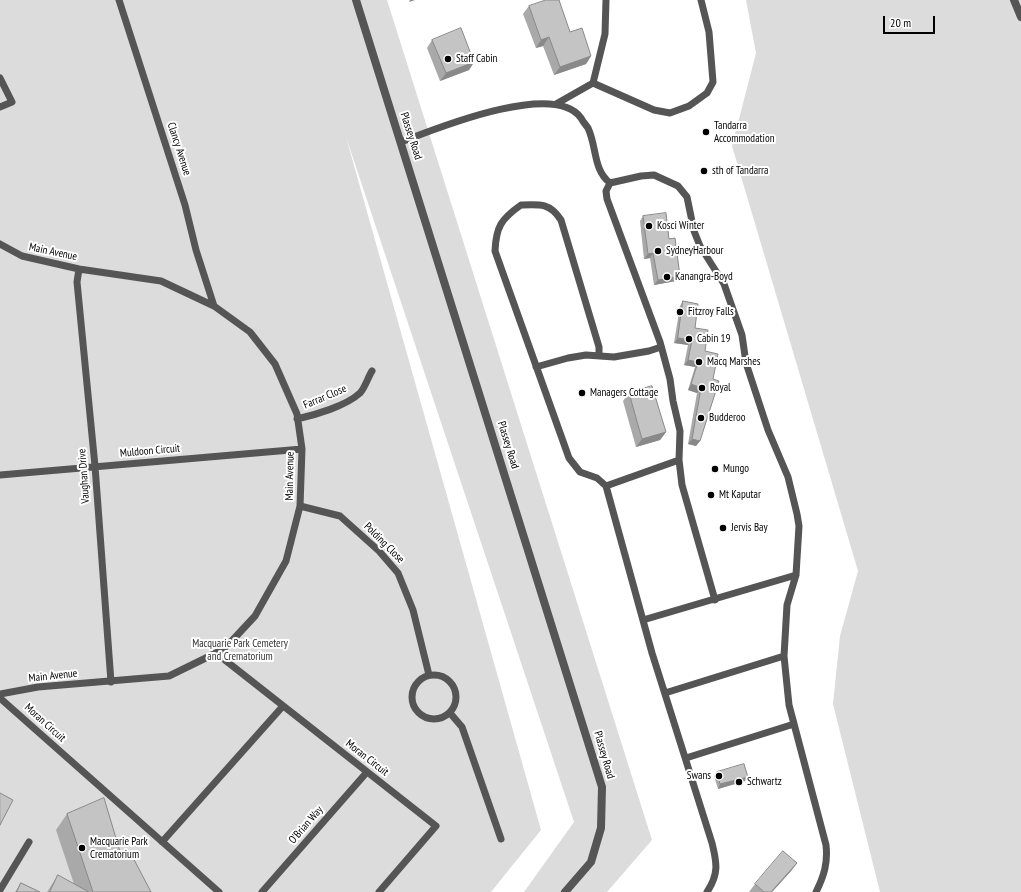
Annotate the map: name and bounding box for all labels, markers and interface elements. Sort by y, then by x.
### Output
scale bar [885,8,937,34]
text: 20 m [890,15,911,30]
place label: Staff Cabin [456,52,497,66]
marker: Staff Cabin [443,54,453,64]
street label: Plassey Road [397,111,425,161]
place label: Tandarra Accommodation [714,119,775,145]
street label: Clancy Avenue [164,121,194,177]
marker: Tandarra Accommodation [701,127,711,137]
place label: sth of Tandarra [712,164,769,178]
marker: sth of Tandarra [699,166,709,176]
place label: Kosci Winter [657,219,704,233]
marker: Kosci Winter [644,221,654,231]
street label: Main Avenue [28,240,78,264]
place label: SydneyHarbour [666,244,724,258]
marker: SydneyHarbour [653,246,663,256]
place label: Kanangra-Boyd [675,270,733,284]
marker: Kanangra-Boyd [662,272,672,282]
place label: Fitzroy Falls [688,305,734,319]
marker: Fitzroy Falls [675,307,685,317]
place label: Cabin 19 [697,332,731,346]
marker: Cabin 19 [684,334,694,344]
place label: Macq Marshes [707,355,760,369]
marker: Macq Marshes [694,357,704,367]
place label: Royal [710,381,731,395]
street label: Farrar Close [302,382,348,412]
marker: Royal [697,383,707,393]
place label: Managers Cottage [590,386,658,400]
marker: Managers Cottage [577,388,587,398]
place label: Budderoo [709,411,746,425]
marker: Budderoo [696,413,706,423]
street label: Plassey Road [495,420,521,470]
street label: Muldoon Circuit [119,442,181,460]
street label: Vaughan Drive [75,448,93,504]
street label: Main Avenue [283,452,297,500]
place label: Mungo [723,462,749,476]
marker: Mungo [710,464,720,474]
place label: Mt Kaputar [719,488,761,502]
marker: Mt Kaputar [706,490,716,500]
street label: Polding Close [361,520,407,566]
place label: Jervis Bay [731,521,768,535]
marker: Jervis Bay [718,523,728,533]
park label: Macquarie Park Cemetery and Crematorium [192,637,288,663]
street label: Main Avenue [28,667,78,685]
street label: Moran Circuit [22,701,68,745]
street label: Plassey Road [591,730,617,780]
street label: Moran Circuit [343,737,391,779]
place label: Swans [687,769,711,783]
marker: Swans [714,771,724,781]
place label: Schwartz [747,775,782,789]
marker: Schwartz [734,777,744,787]
street label: O'Brian Way [286,804,326,846]
place label: Macquarie Park Crematorium [90,835,148,861]
marker: Macquarie Park Crematorium [77,843,87,853]

